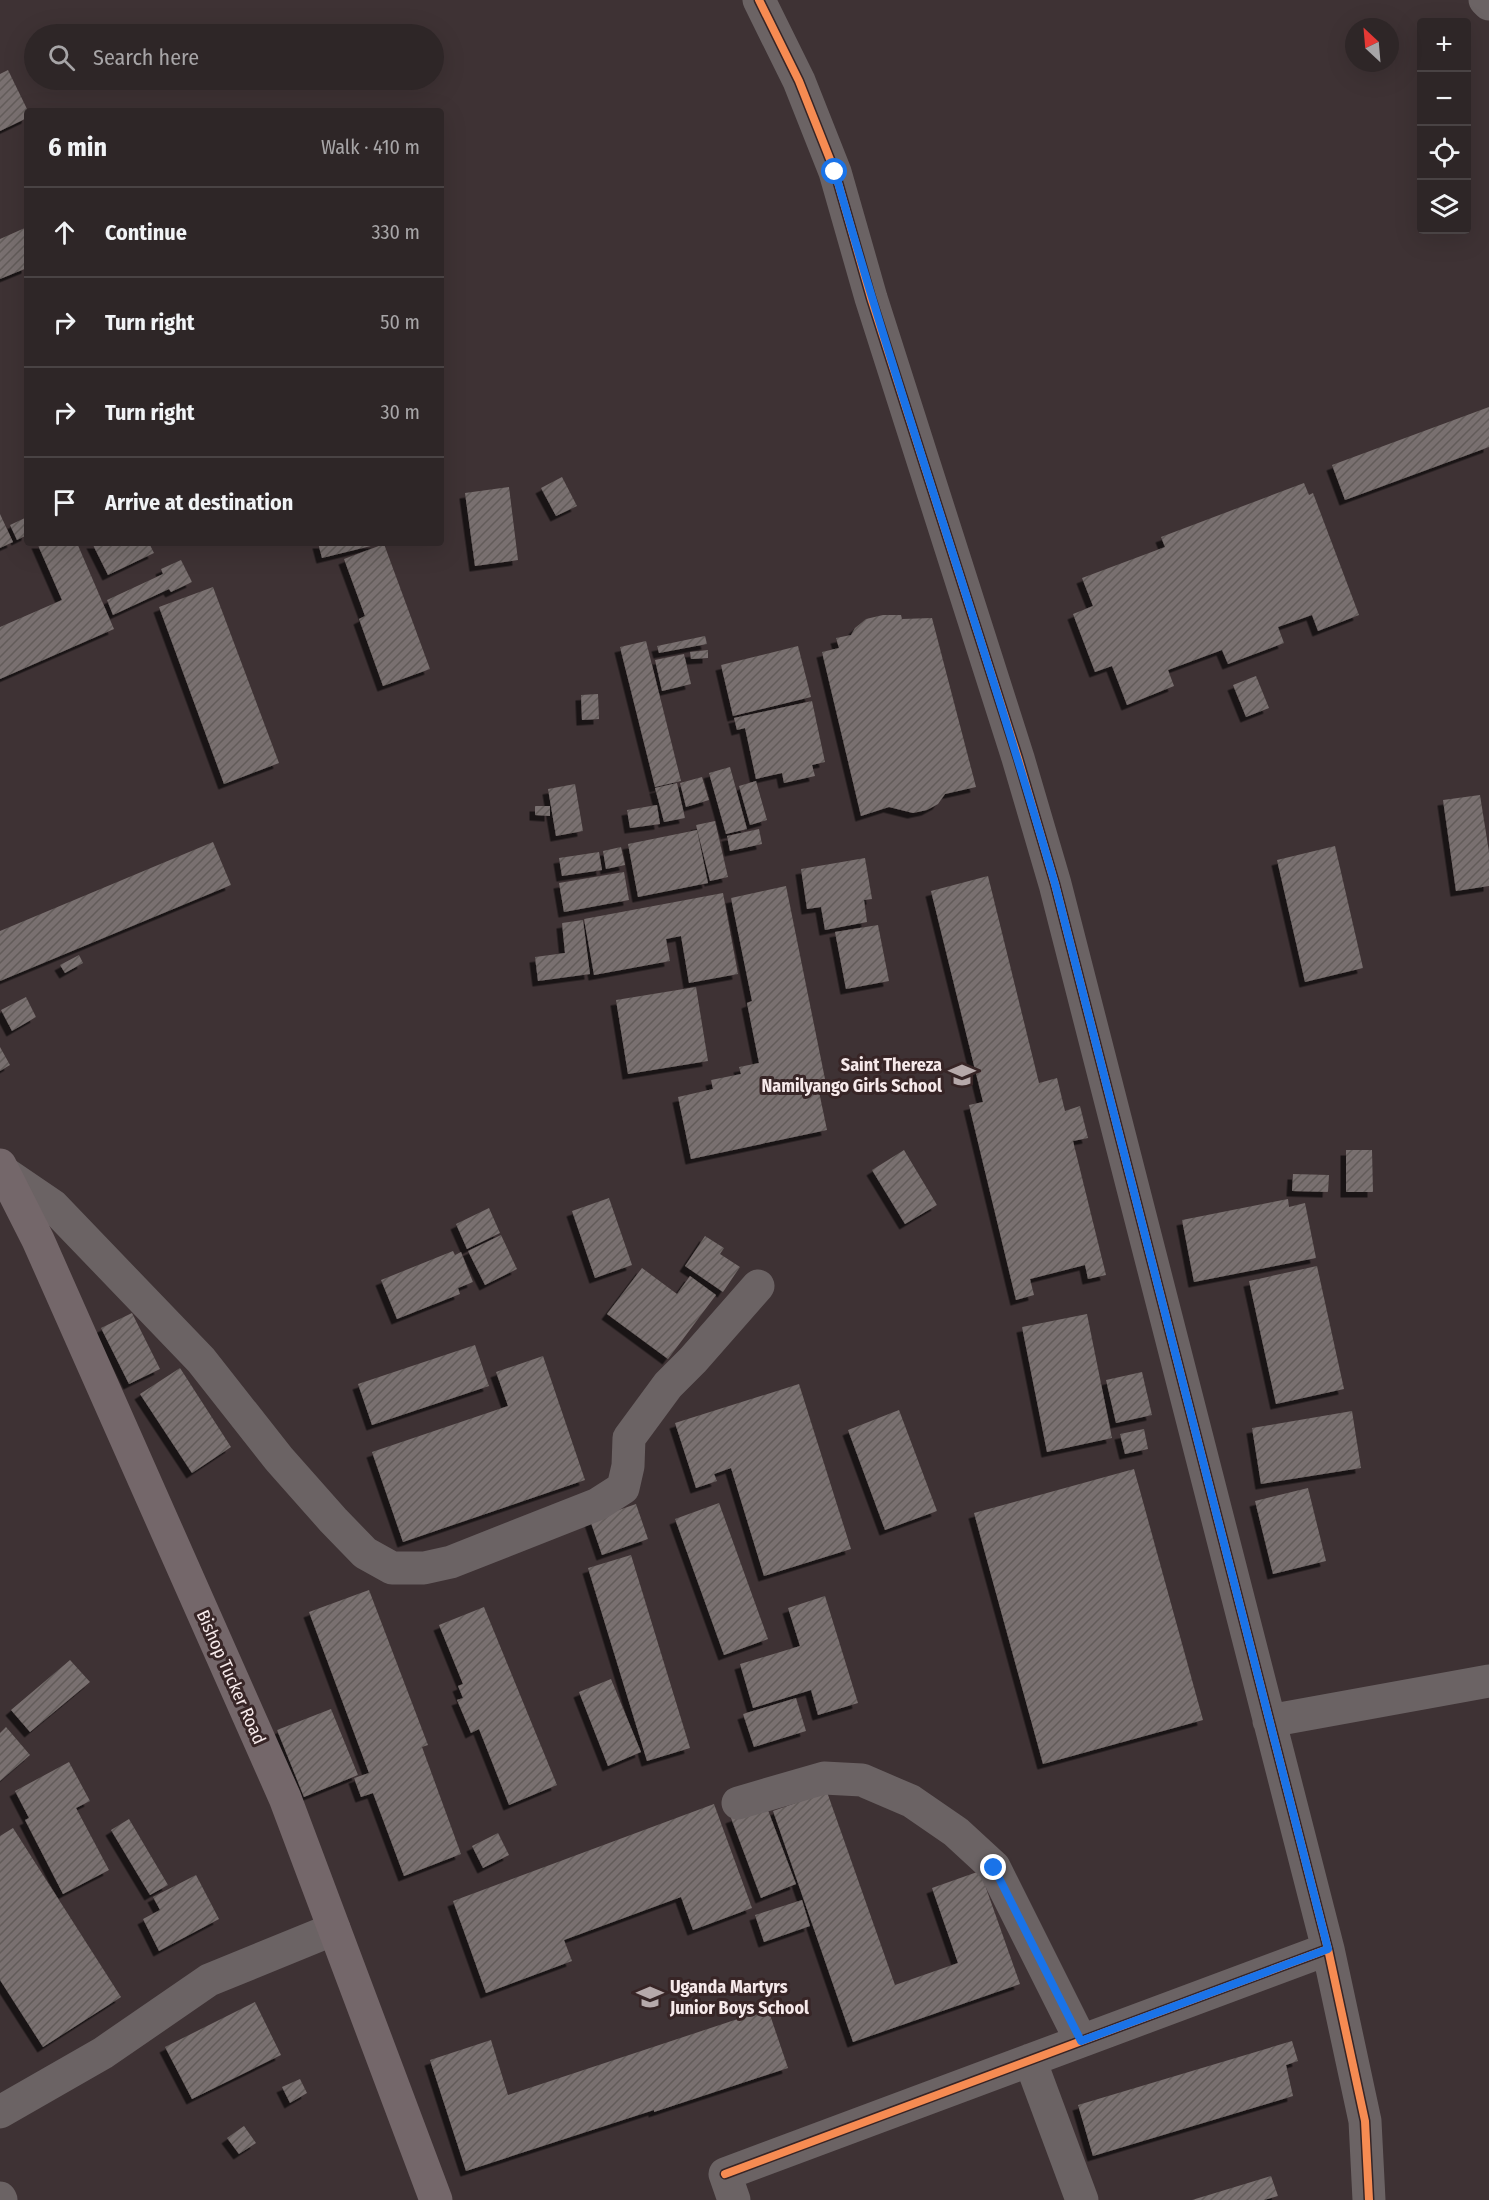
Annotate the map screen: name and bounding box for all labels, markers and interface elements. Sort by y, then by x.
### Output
north arrow [1345,18,1399,72]
map controls [1417,18,1471,234]
button: + [1417,18,1471,72]
search box [24,24,444,90]
icon: search [45,41,78,74]
text: Search here [93,44,199,71]
button: − [1417,72,1471,126]
button: locate [1417,126,1471,180]
text: 6 min [48,132,107,163]
text: Walk · 410 m [321,135,420,159]
route start [821,158,847,184]
button: layers [1417,180,1471,234]
icon: ahead [48,216,81,249]
text: Continue [105,219,187,246]
text: 330 m [371,220,420,244]
icon: right [48,306,81,339]
text: Turn right [105,309,194,336]
text: 50 m [380,310,420,334]
icon: right [48,396,81,429]
text: Turn right [105,399,194,426]
text: 30 m [380,400,420,424]
icon: arrive [48,486,81,519]
text: Arrive at destination [105,489,293,516]
place label: Saint Thereza Namilyango Girls School [761,1054,942,1097]
school or university icon: Saint Thereza Namilyango Girls School [947,1060,977,1090]
street label: Bishop Tucker Road [192,1607,270,1747]
route end [980,1854,1006,1880]
place label: Uganda Martyrs Junior Boys School [669,1976,809,2019]
school or university icon: Uganda Martyrs Junior Boys School [635,1982,665,2012]

